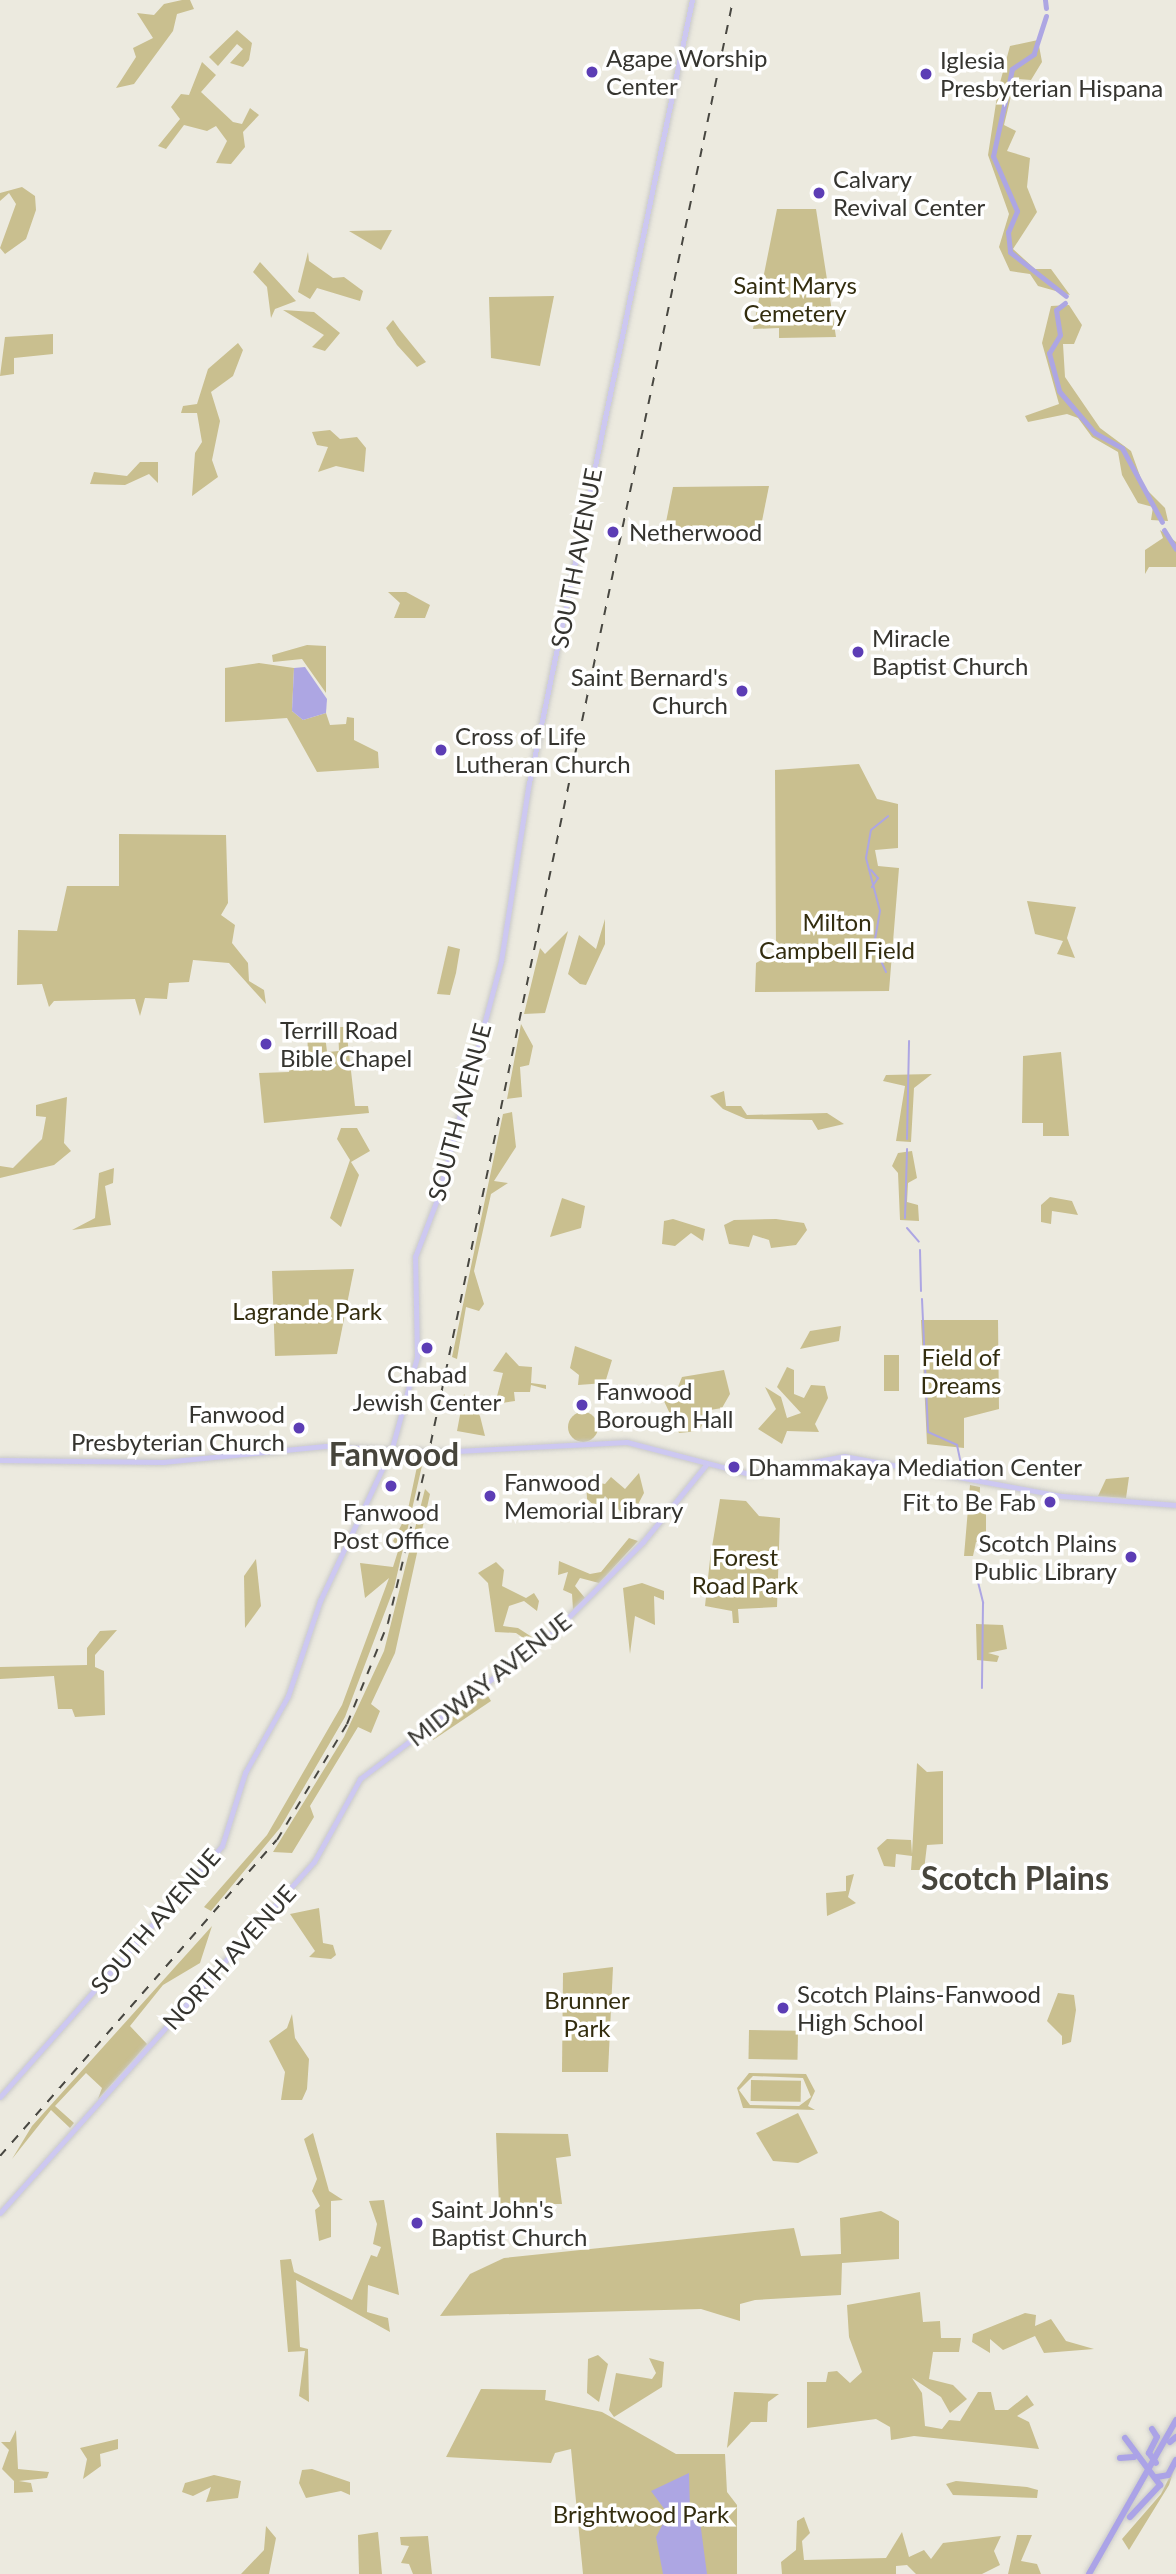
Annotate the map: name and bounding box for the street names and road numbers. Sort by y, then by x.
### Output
street label: SOUTH AVENUE [544,465,608,651]
street label: SOUTH AVENUE [421,1020,497,1204]
street label: MIDWAY AVENUE [401,1606,577,1752]
street label: SOUTH AVENUE [84,1842,226,2000]
street label: NORTH AVENUE [156,1878,302,2036]

